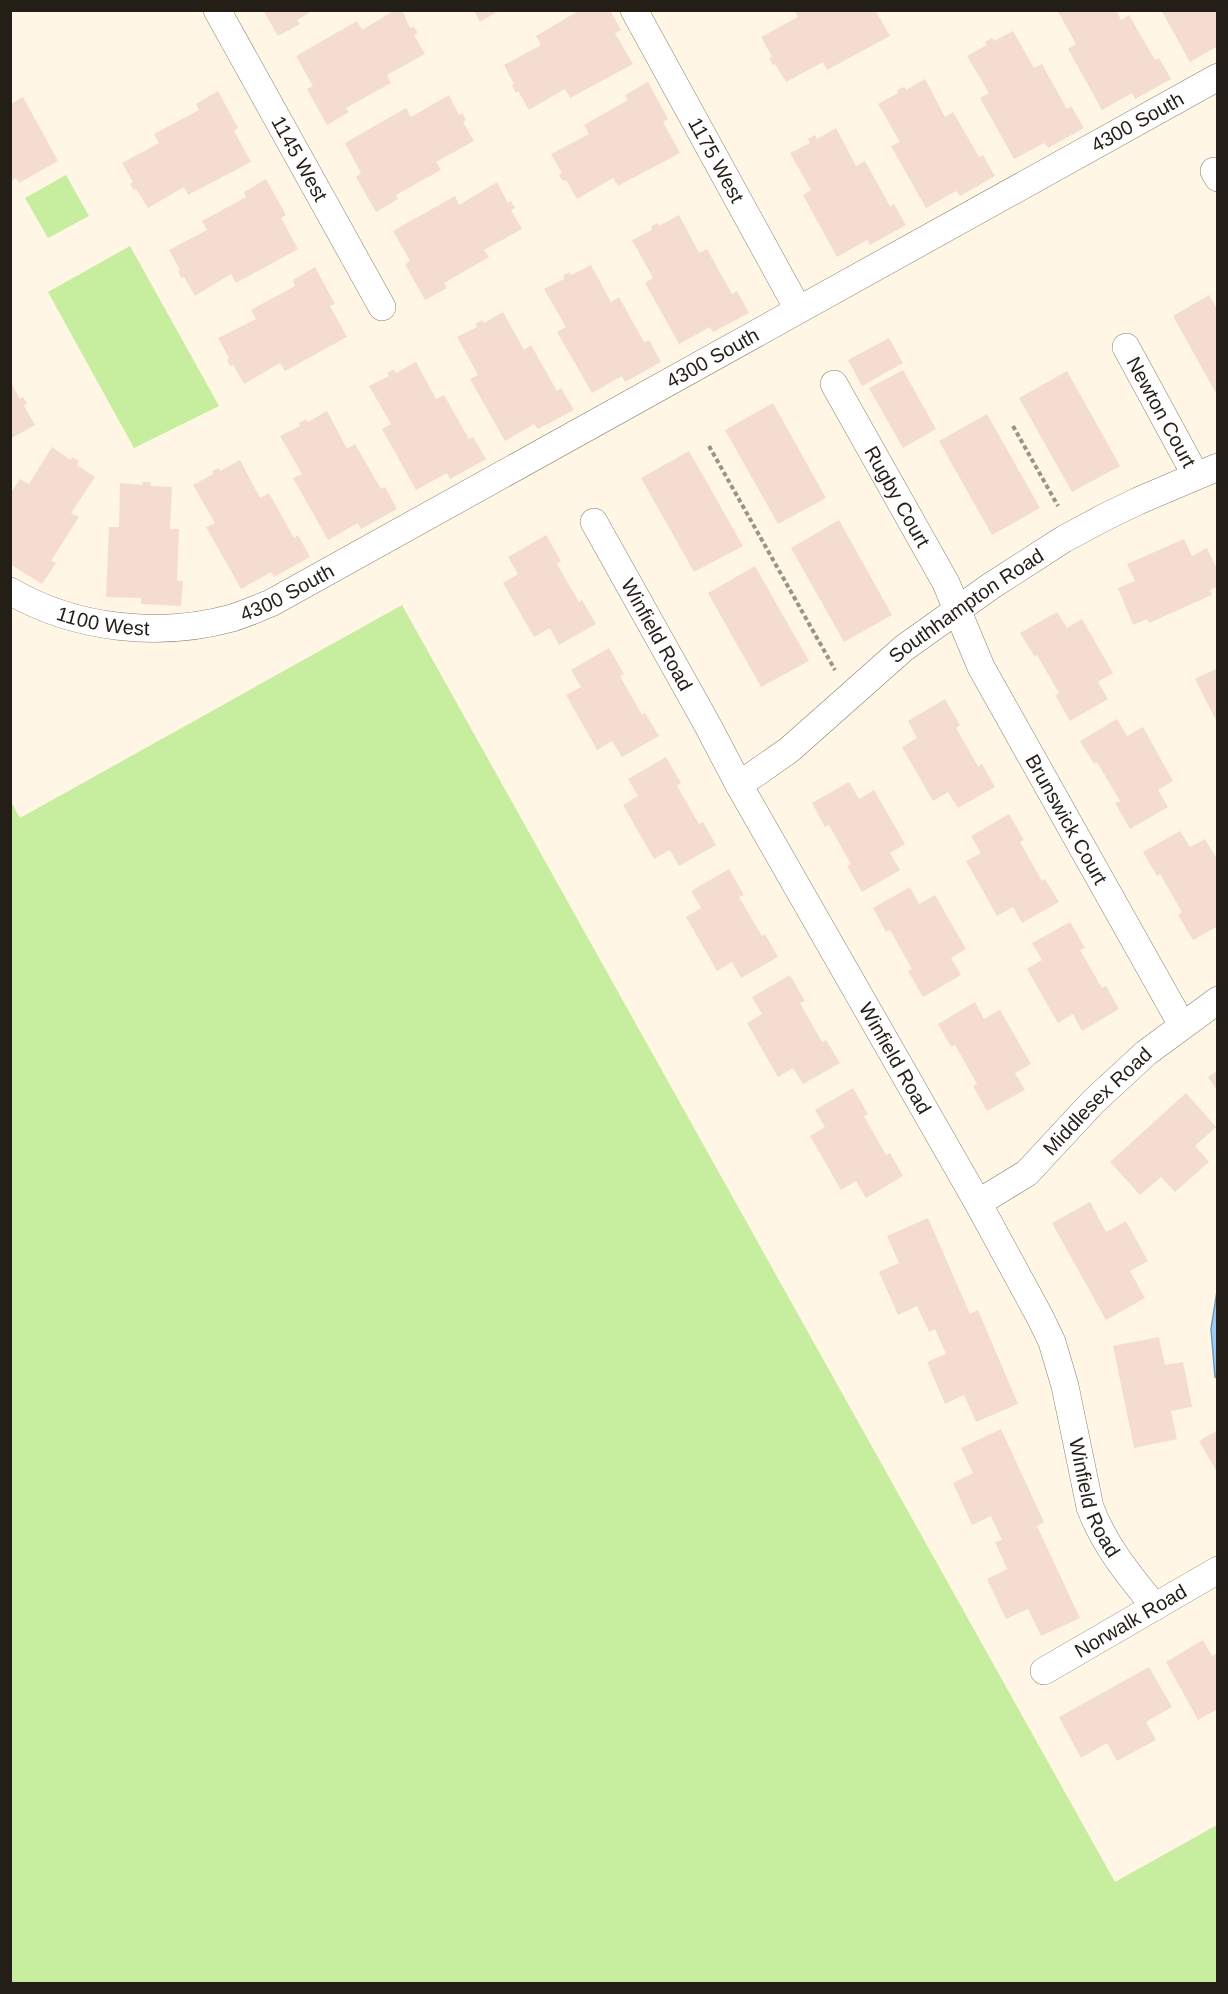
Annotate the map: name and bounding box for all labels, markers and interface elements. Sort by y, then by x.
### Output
street label: 4300 South [1087,87,1187,156]
street label: 1145 West [267,112,332,205]
street label: 1175 West [684,114,749,207]
street label: 4300 South [662,323,762,392]
street label: Newton Court [1122,353,1200,471]
street label: Rugby Court [860,442,935,551]
street label: Southhampton Road [884,544,1048,667]
street label: 4300 South [237,559,338,625]
street label: Winfield Road [617,575,697,694]
street label: 1100 West [54,602,150,639]
street label: Brunswick Court [1021,750,1112,889]
street label: Winfield Road [855,999,936,1118]
street label: Middlesex Road [1039,1043,1156,1159]
street label: Winfield Road [1065,1436,1124,1561]
street label: Norwalk Road [1071,1580,1190,1662]

